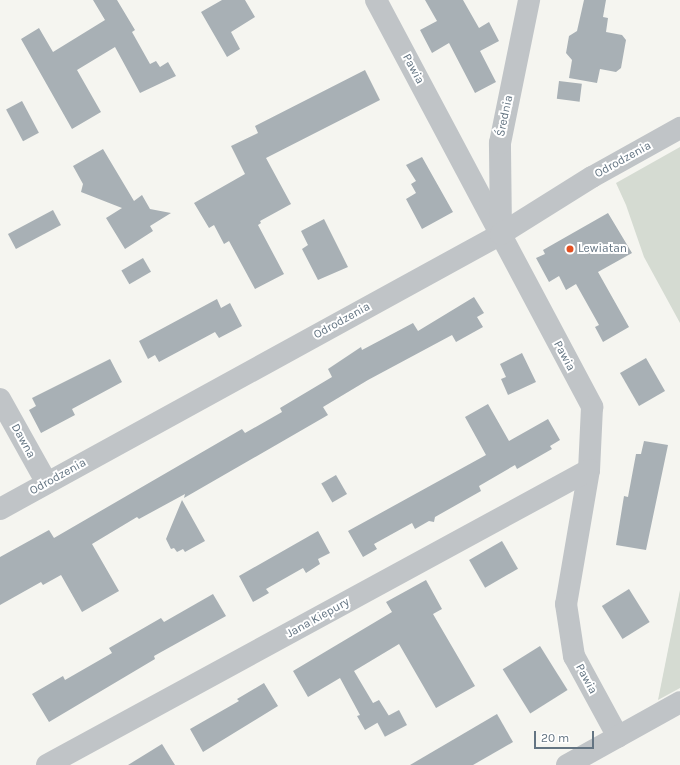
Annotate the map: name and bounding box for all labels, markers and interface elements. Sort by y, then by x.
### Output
street label: Pawia [399,51,427,87]
street label: Średnia [494,94,516,138]
street label: Odrodzenia [592,139,654,181]
place label: Lewiatan [578,242,627,256]
marker: Lewiatan [565,244,575,254]
street label: Odrodzenia [311,300,373,342]
street label: Pawia [550,338,578,374]
street label: Dawna [8,421,38,461]
street label: Odrodzenia [27,456,89,498]
street label: Jana Kiepury [284,595,352,641]
street label: Pawia [572,661,600,697]
scale bar [536,723,596,749]
text: 20 m [541,731,569,745]

